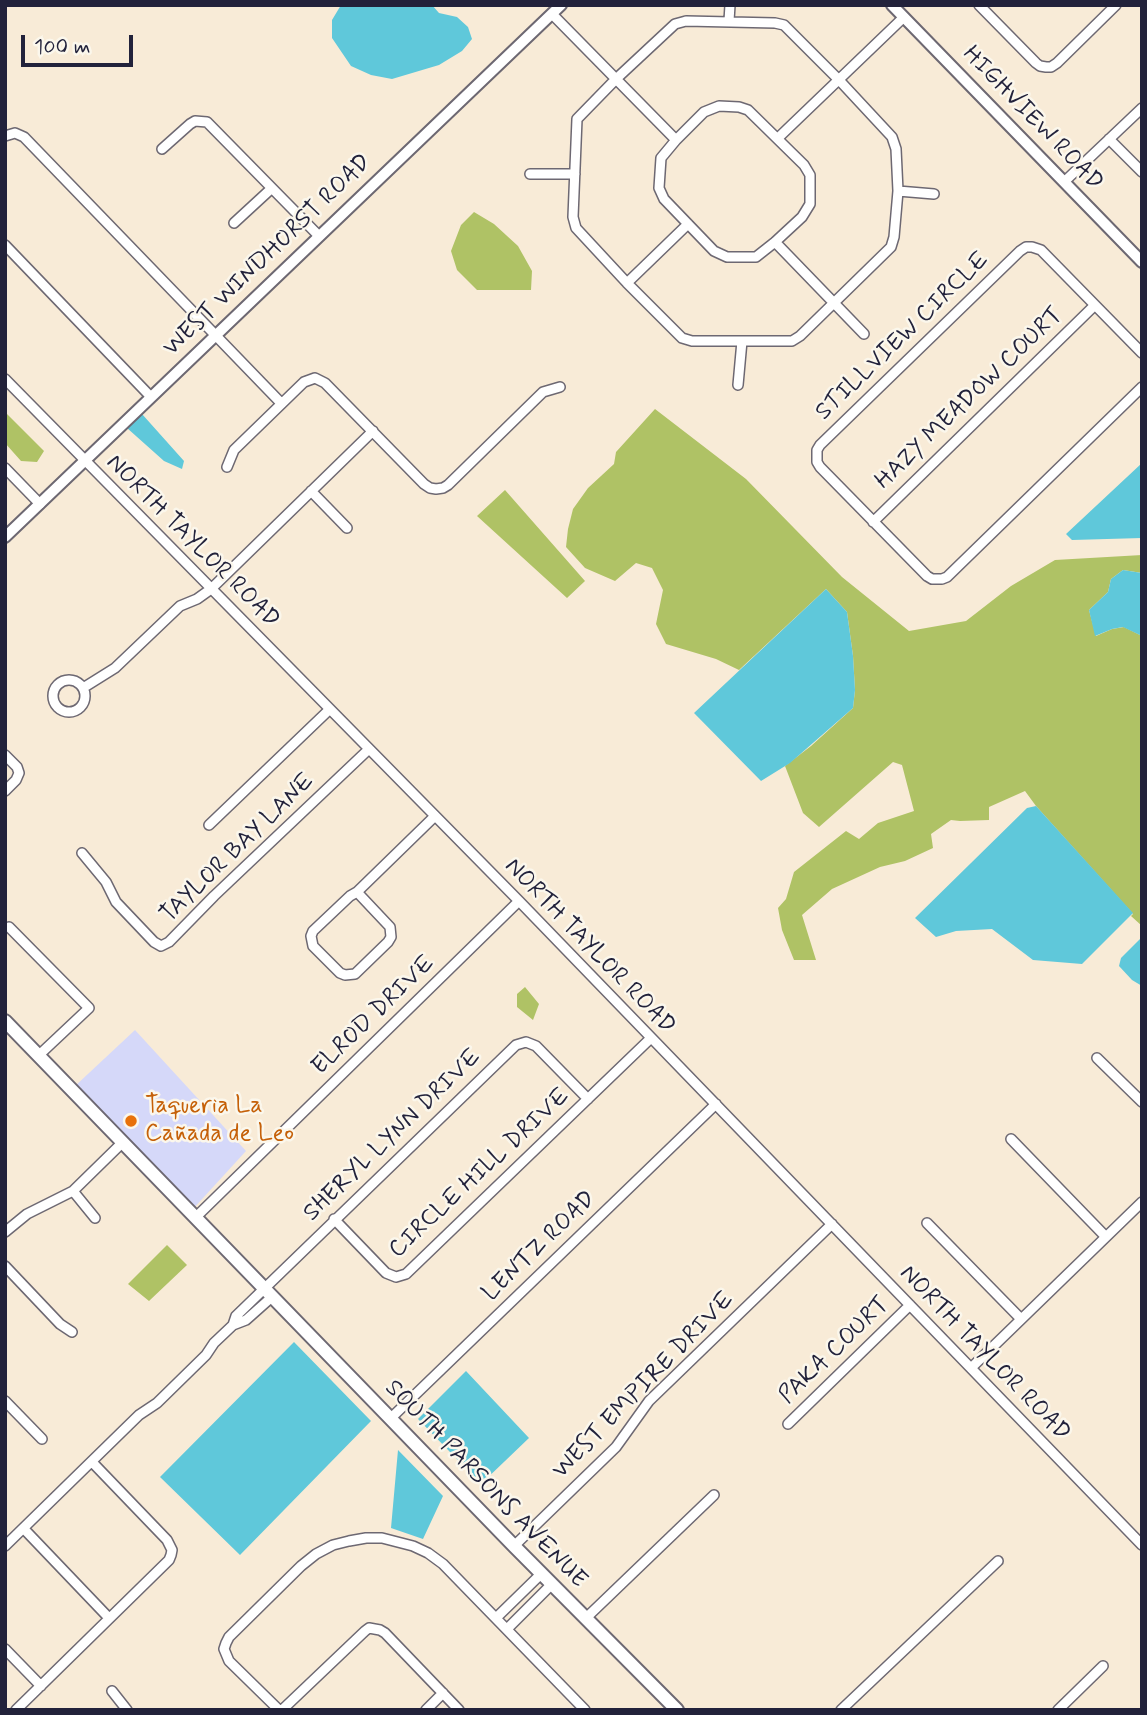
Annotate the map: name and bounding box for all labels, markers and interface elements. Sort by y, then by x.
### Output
scale bar [24,21,136,65]
text: 100 m [34,33,90,61]
street label: HIGHVIEW ROAD [956,41,1108,197]
street label: WEST WINDHORST ROAD [158,149,378,363]
street label: STILLVIEW CIRCLE [810,247,996,427]
street label: HAZY MEADOW COURT [870,302,1070,496]
street label: NORTH TAYLOR ROAD [99,449,285,635]
street label: TAYLOR BAY LANE [155,768,321,930]
street label: NORTH TAYLOR ROAD [497,853,681,1041]
street label: ELROD DRIVE [306,950,442,1082]
street label: SHERYL LYNN DRIVE [298,1044,488,1228]
street label: CIRCLE HILL DRIVE [384,1083,576,1265]
place label: Taqueria La Cañada de Leo [145,1093,294,1149]
marker: Taqueria La Cañada de Leo [123,1113,139,1129]
street label: LENTZ ROAD [477,1186,603,1308]
street label: NORTH TAYLOR ROAD [892,1260,1076,1448]
street label: WEST EMPIRE DRIVE [547,1287,741,1485]
street label: PAKA COURT [774,1291,896,1411]
street label: SOUTH PARSONS AVENUE [378,1375,592,1595]

